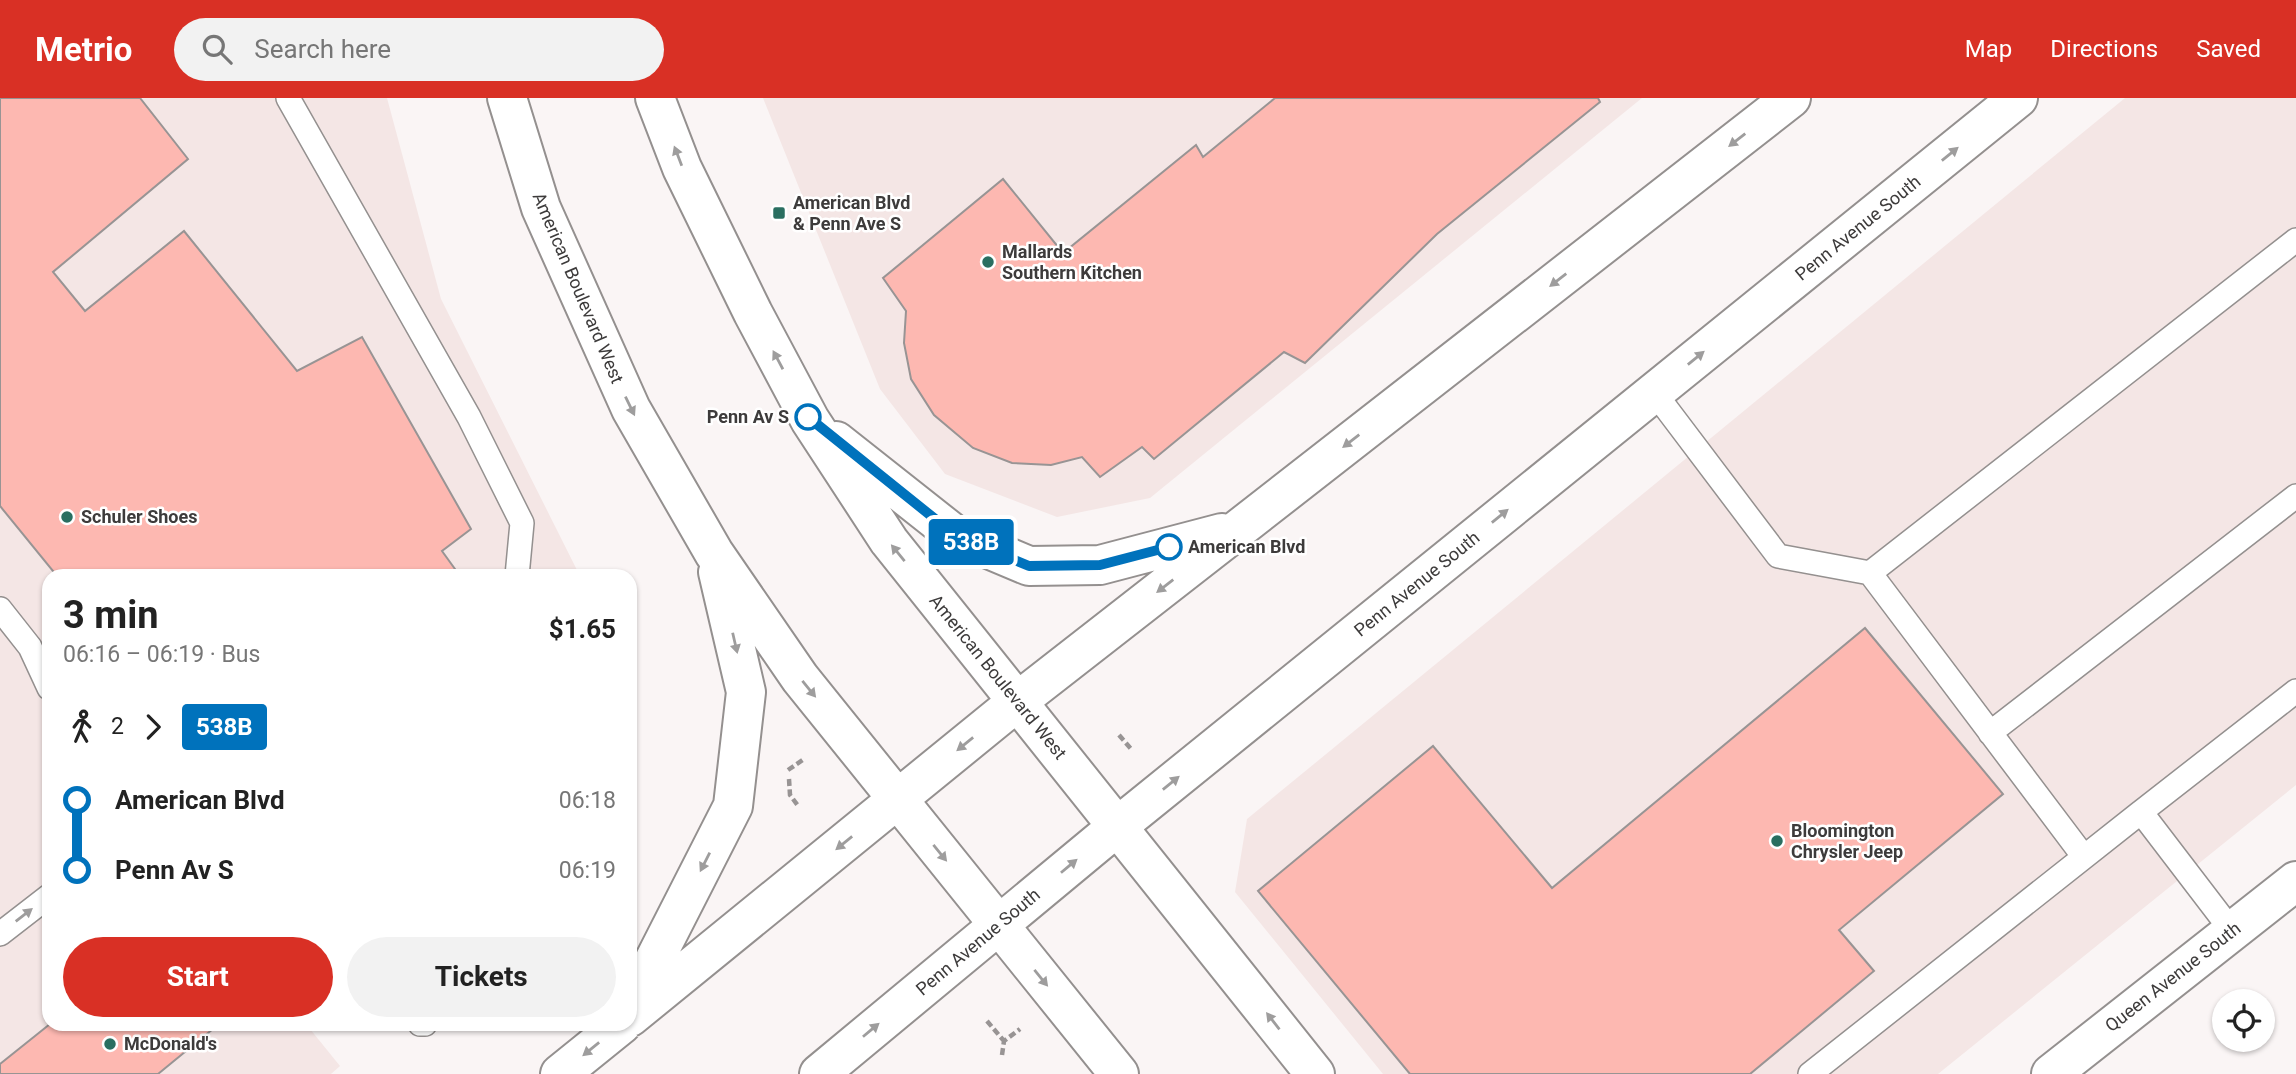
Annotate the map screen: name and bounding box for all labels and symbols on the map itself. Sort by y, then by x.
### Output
one-way arrow [1728,132,1746,146]
one-way arrow [672,146,683,167]
one-way arrow [1940,146,1958,161]
street label: Penn Avenue South [1791,171,1925,285]
street label: American Boulevard West [529,189,628,387]
place label: American Blvd & Penn Ave S [793,192,910,234]
marker: American Blvd & Penn Ave S [771,205,787,221]
place label: Mallards Southern Kitchen [1002,241,1142,283]
marker: Mallards Southern Kitchen [980,254,996,270]
one-way arrow [1549,272,1567,287]
one-way arrow [773,350,784,370]
one-way arrow [1688,351,1705,366]
one-way arrow [624,397,636,417]
marker: Penn Av S [795,404,821,430]
place label: Penn Av S [707,406,789,427]
one-way arrow [1342,434,1360,449]
place label: Schuler Shoes [81,506,197,527]
marker: Schuler Shoes [59,509,75,525]
one-way arrow [1491,509,1509,524]
line badge: 538B [922,519,1020,565]
street label: Penn Avenue South [1350,527,1484,641]
marker: American Blvd [1156,534,1182,560]
place label: American Blvd [1188,536,1305,557]
one-way arrow [891,545,906,563]
one-way arrow [1156,579,1174,593]
street label: American Boulevard West [925,590,1071,763]
one-way arrow [730,632,741,654]
one-way arrow [802,679,817,697]
one-way arrow [957,737,975,752]
one-way arrow [1161,775,1179,790]
place label: Bloomington Chrysler Jeep [1791,820,1903,862]
marker: Bloomington Chrysler Jeep [1769,833,1785,849]
one-way arrow [835,835,852,850]
one-way arrow [932,844,946,862]
one-way arrow [699,852,711,872]
one-way arrow [1061,859,1078,874]
street label: Penn Avenue South [912,884,1044,1000]
one-way arrow [15,908,33,923]
street label: Queen Avenue South [2101,917,2244,1036]
one-way arrow [1033,970,1048,987]
one-way arrow [1265,1012,1280,1030]
one-way arrow [862,1023,880,1038]
place label: McDonald's [124,1033,217,1054]
marker: McDonald's [102,1036,118,1052]
one-way arrow [582,1041,599,1056]

